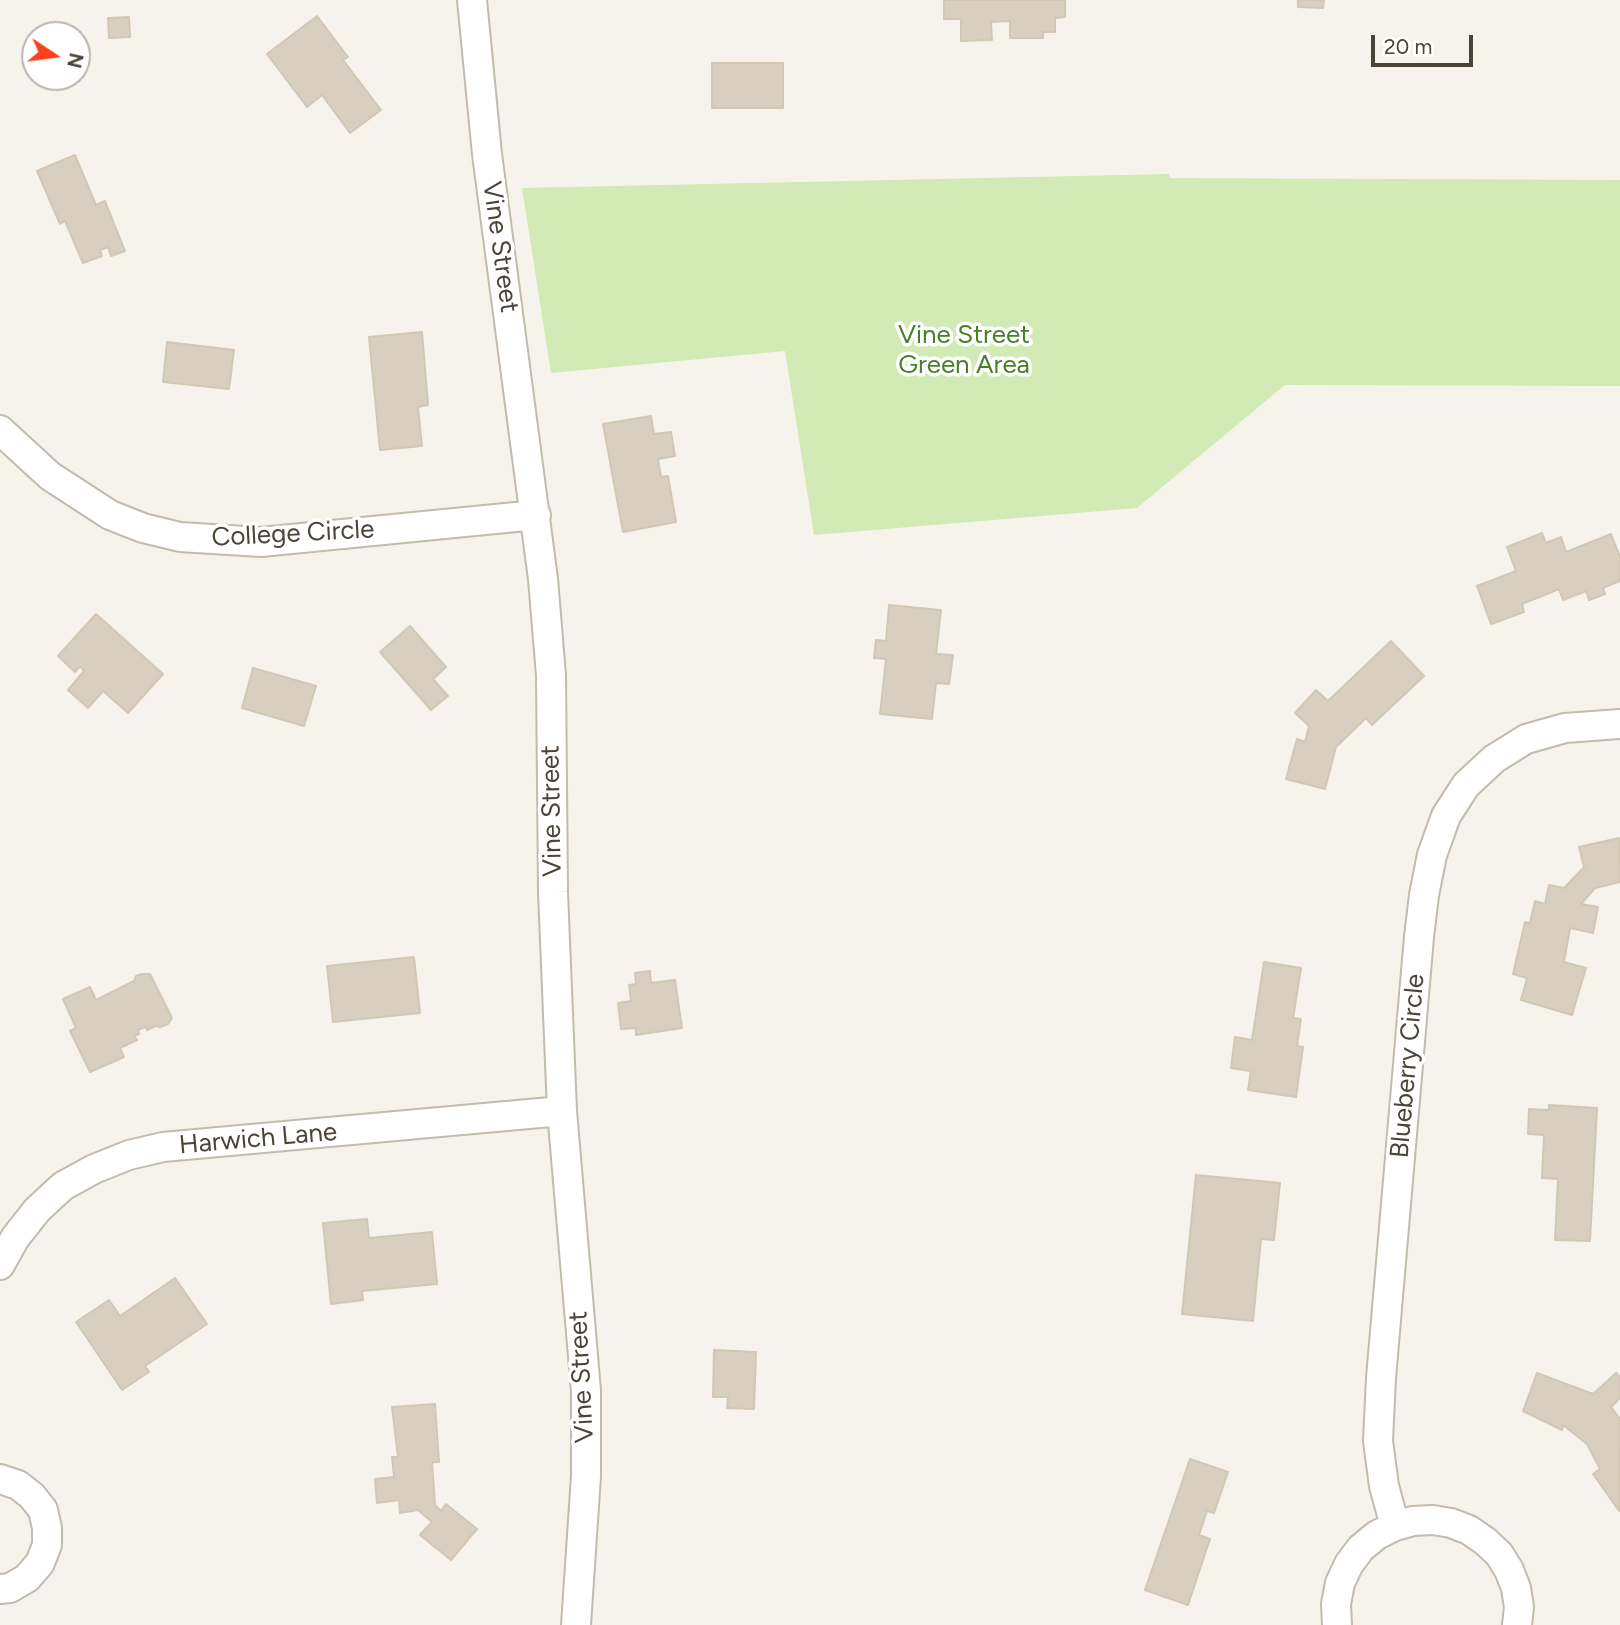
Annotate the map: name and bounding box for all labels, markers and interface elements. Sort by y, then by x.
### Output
north arrow [21,21,91,91]
scale bar [1375,21,1476,65]
text: 20 m [1384,34,1432,59]
text: N [62,51,88,70]
street label: Vine Street [475,179,525,315]
park label: Vine Street Green Area [898,319,1030,380]
street label: College Circle [211,514,375,554]
street label: Vine Street [535,745,569,877]
street label: Blueberry Circle [1384,973,1432,1159]
street label: Harwich Lane [178,1117,338,1161]
street label: Vine Street [563,1310,601,1444]

